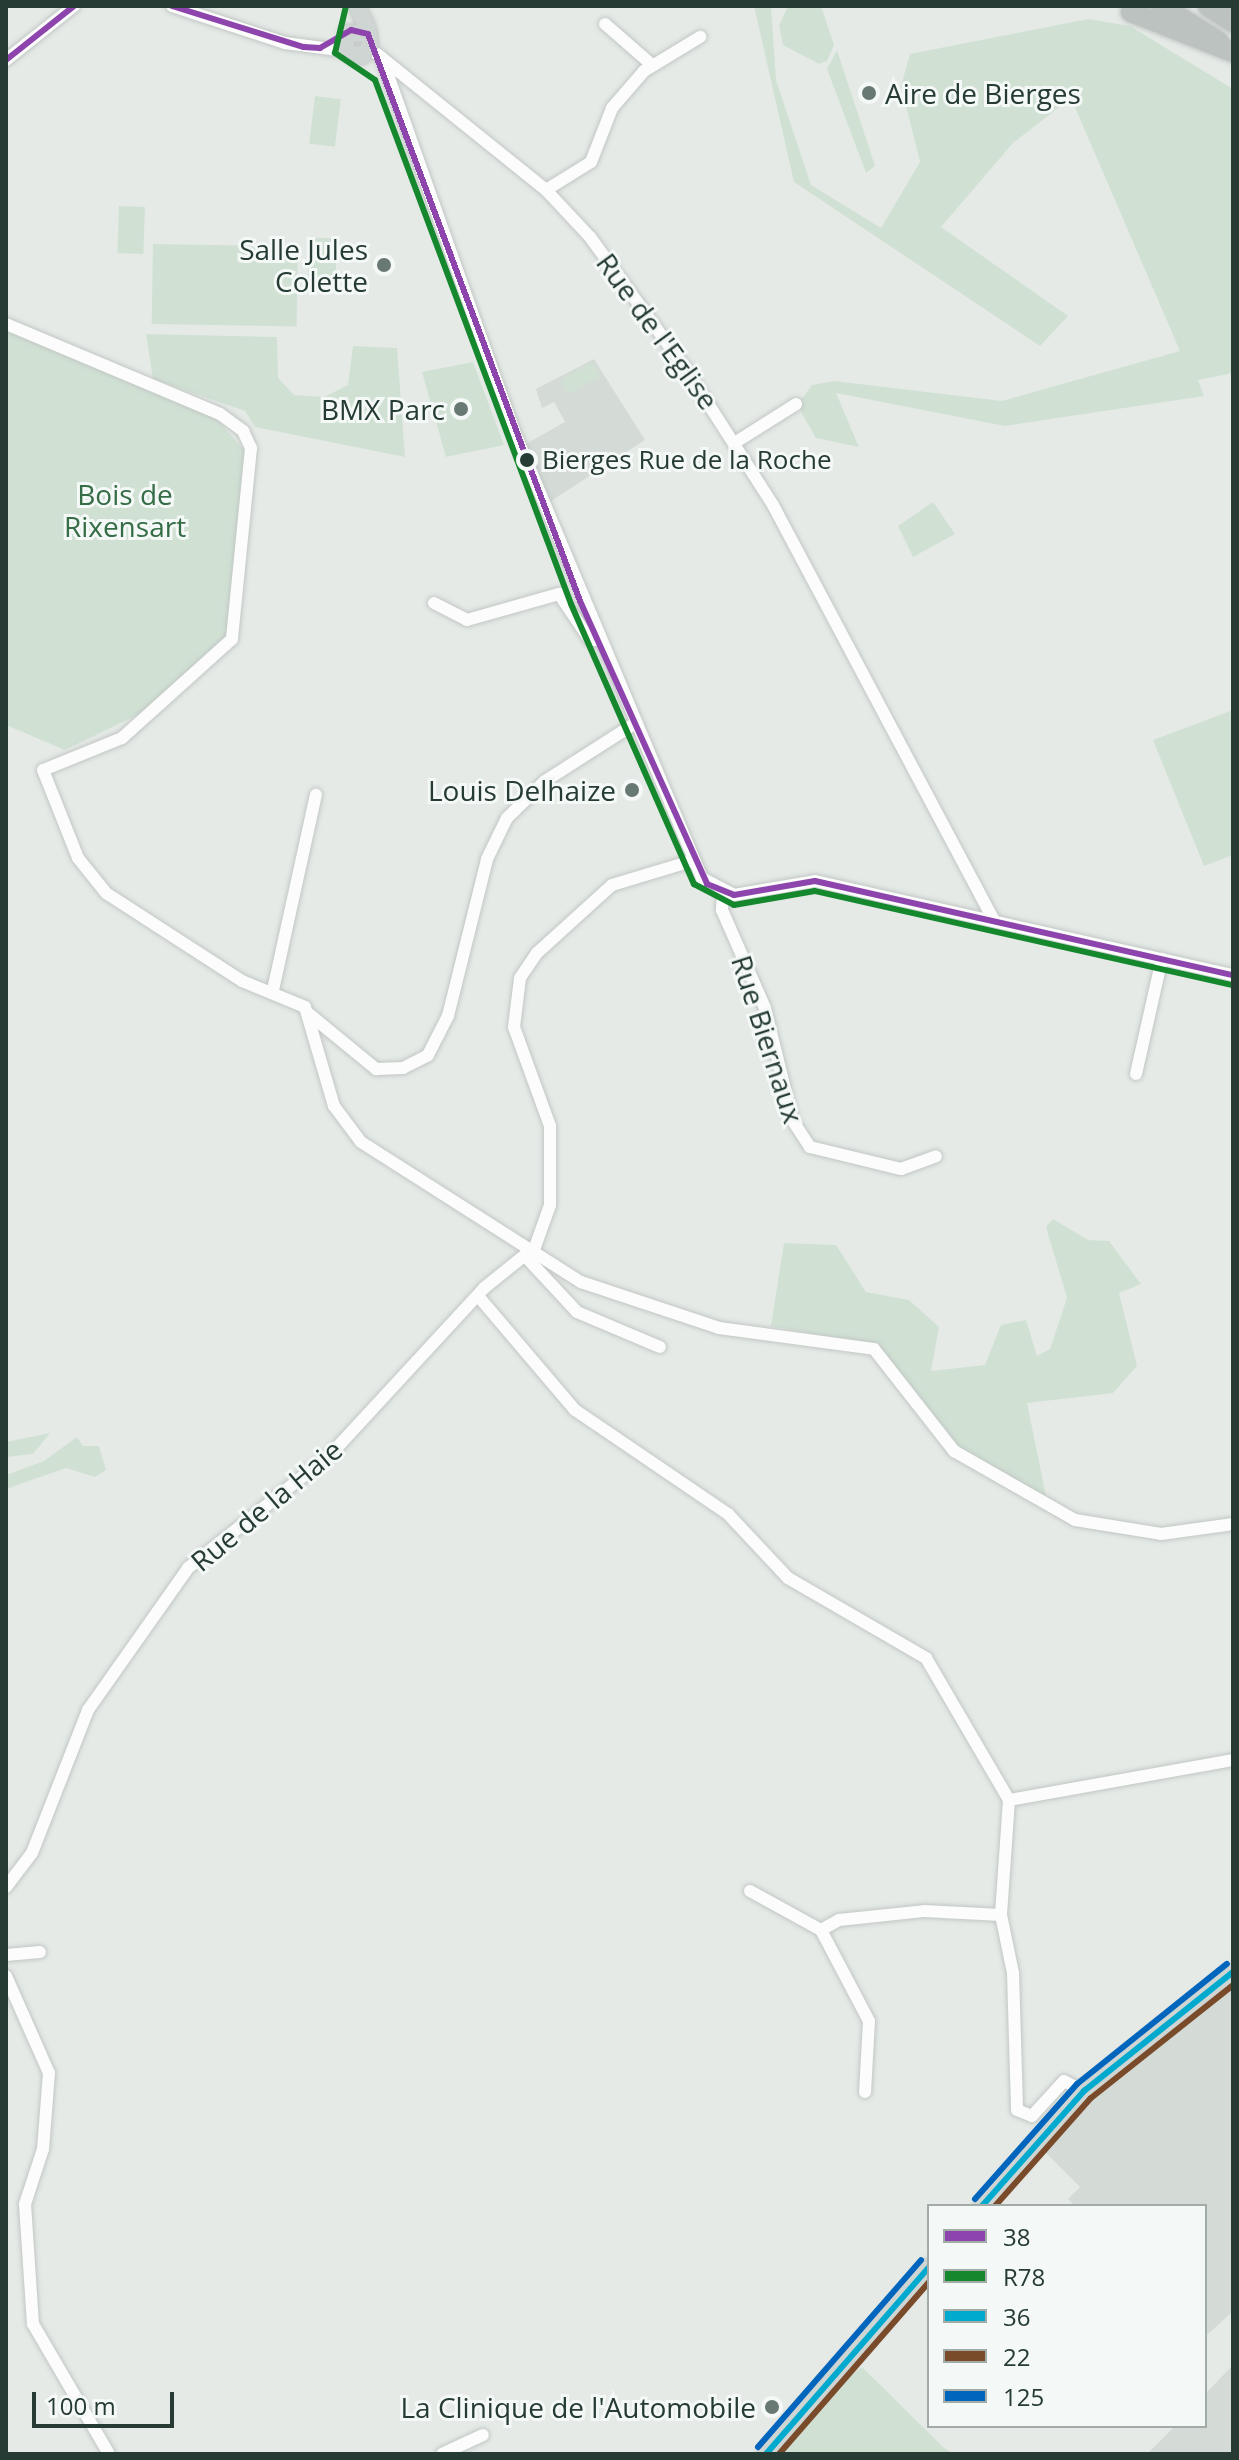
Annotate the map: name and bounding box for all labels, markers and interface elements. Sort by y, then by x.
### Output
place label: Aire de Bierges [885,76,1081,110]
marker: Aire de Bierges [860,84,878,102]
place label: Salle Jules Colette [239,232,368,298]
street label: Rue de l'Eglise [590,246,726,416]
marker: Salle Jules Colette [375,256,393,274]
place label: BMX Parc [321,392,445,426]
marker: BMX Parc [452,400,470,418]
place label: Bierges Rue de la Roche [542,444,832,476]
marker: Bierges Rue de la Roche [519,452,535,468]
park label: Bois de Rixensart [64,477,186,543]
place label: Louis Delhaize [428,773,616,807]
marker: Louis Delhaize [623,781,641,799]
street label: Rue Biernaux [725,951,811,1127]
street label: Rue de la Haie [184,1432,348,1578]
legend [927,2204,1207,2428]
text: 38 [1003,2220,1030,2253]
text: R78 [1003,2260,1045,2293]
text: 36 [1003,2300,1030,2333]
text: 22 [1003,2340,1030,2373]
scale bar [36,2376,178,2426]
text: 125 [1003,2380,1044,2413]
text: 100 m [46,2389,116,2422]
place label: La Clinique de l'Automobile [400,2390,756,2424]
marker: La Clinique de l'Automobile [763,2398,781,2416]

